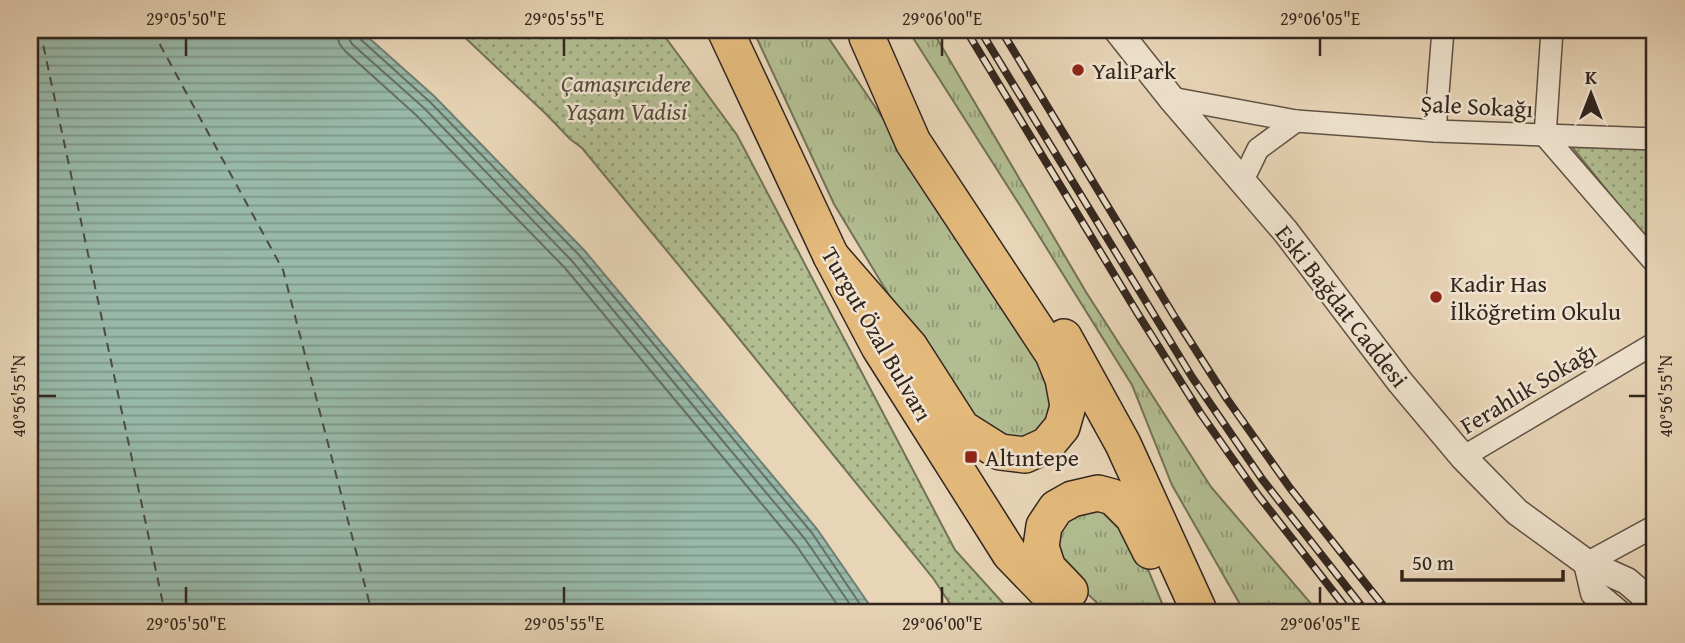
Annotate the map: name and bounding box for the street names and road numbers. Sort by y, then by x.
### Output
street label: Şale Sokağı [1420,86,1534,126]
street label: Eski Bağdat Caddesi [1267,217,1417,395]
street label: Turgut Özal Bulvarı [813,240,941,428]
street label: Ferahlık Sokağı [1453,333,1603,443]

